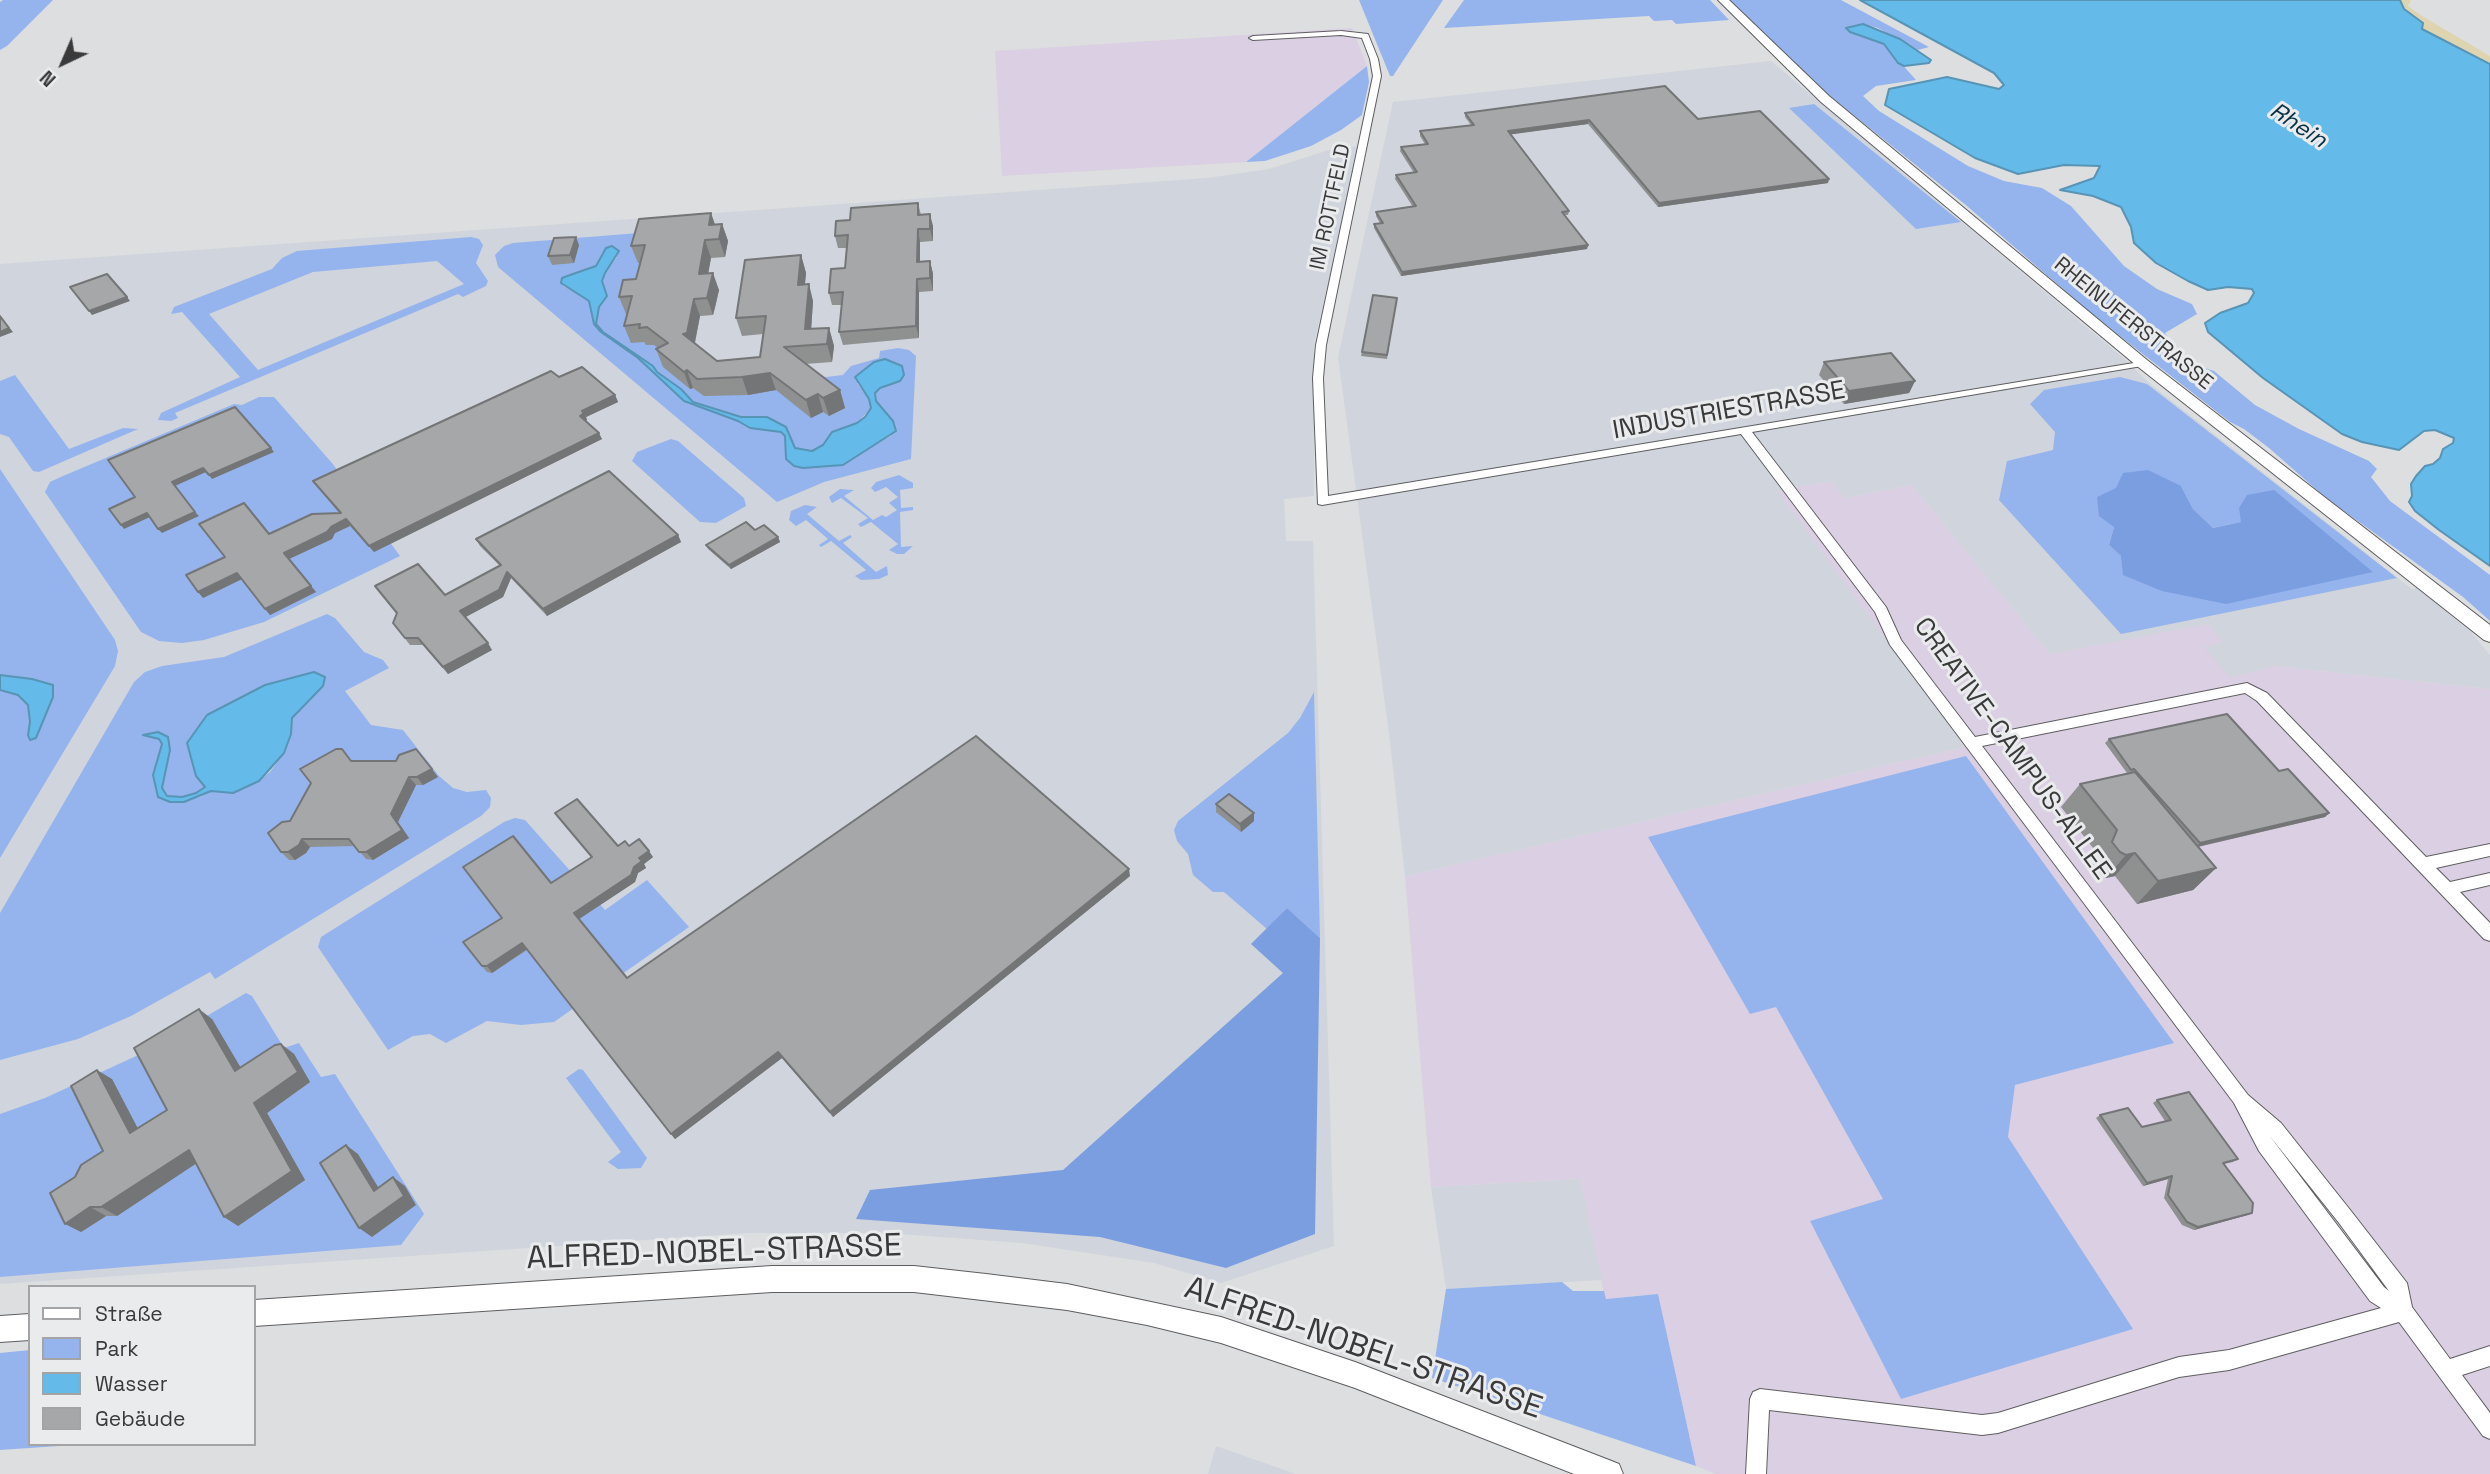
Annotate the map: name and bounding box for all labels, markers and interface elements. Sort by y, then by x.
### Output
north arrow [28,28,98,98]
text: N [35,65,61,92]
water label: Rhein [2265,98,2331,154]
street label: IM ROTTFELD [1305,141,1357,273]
street label: RHEINUFERSTRASSE [2049,252,2217,396]
street label: INDUSTRIESTRASSE [1610,375,1848,447]
street label: CREATIVE-CAMPUS-ALLEE [1906,612,2118,886]
street label: ALFRED-NOBEL-STRASSE [526,1227,902,1279]
street label: ALFRED-NOBEL-STRASSE [1179,1270,1547,1428]
legend [28,1285,256,1446]
text: Straße [95,1300,163,1327]
text: Park [95,1335,139,1362]
text: Wasser [95,1370,168,1397]
text: Gebäude [95,1405,185,1432]

